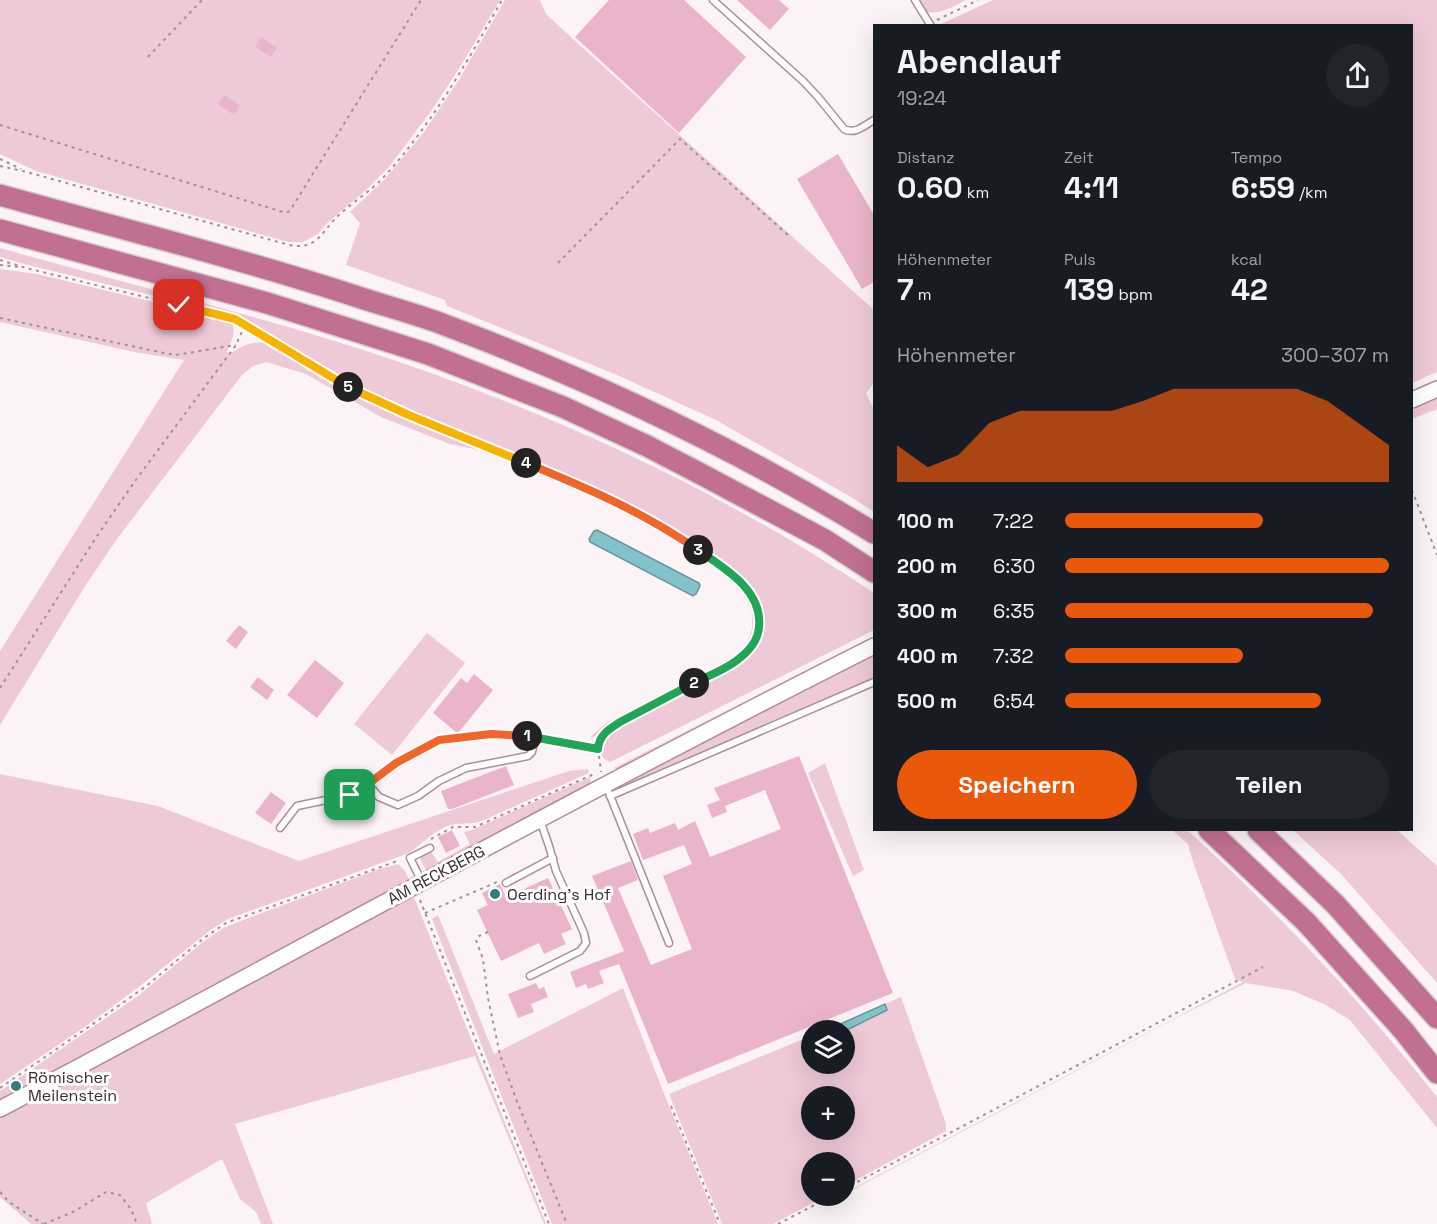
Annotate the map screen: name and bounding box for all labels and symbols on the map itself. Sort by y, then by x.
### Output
pin [153,279,204,330]
pin: 5 [333,372,363,402]
pin: 4 [511,448,541,478]
pin: 3 [683,535,713,565]
pin: 2 [679,668,709,698]
pin: 1 [512,721,542,751]
pin [324,769,375,820]
street label: AM RECKBERG [384,841,488,909]
place label: Oerding's Hof [507,884,611,905]
marker: Oerding's Hof [488,887,502,901]
place label: Römischer Meilenstein [28,1067,117,1106]
marker: Römischer Meilenstein [9,1079,23,1093]

